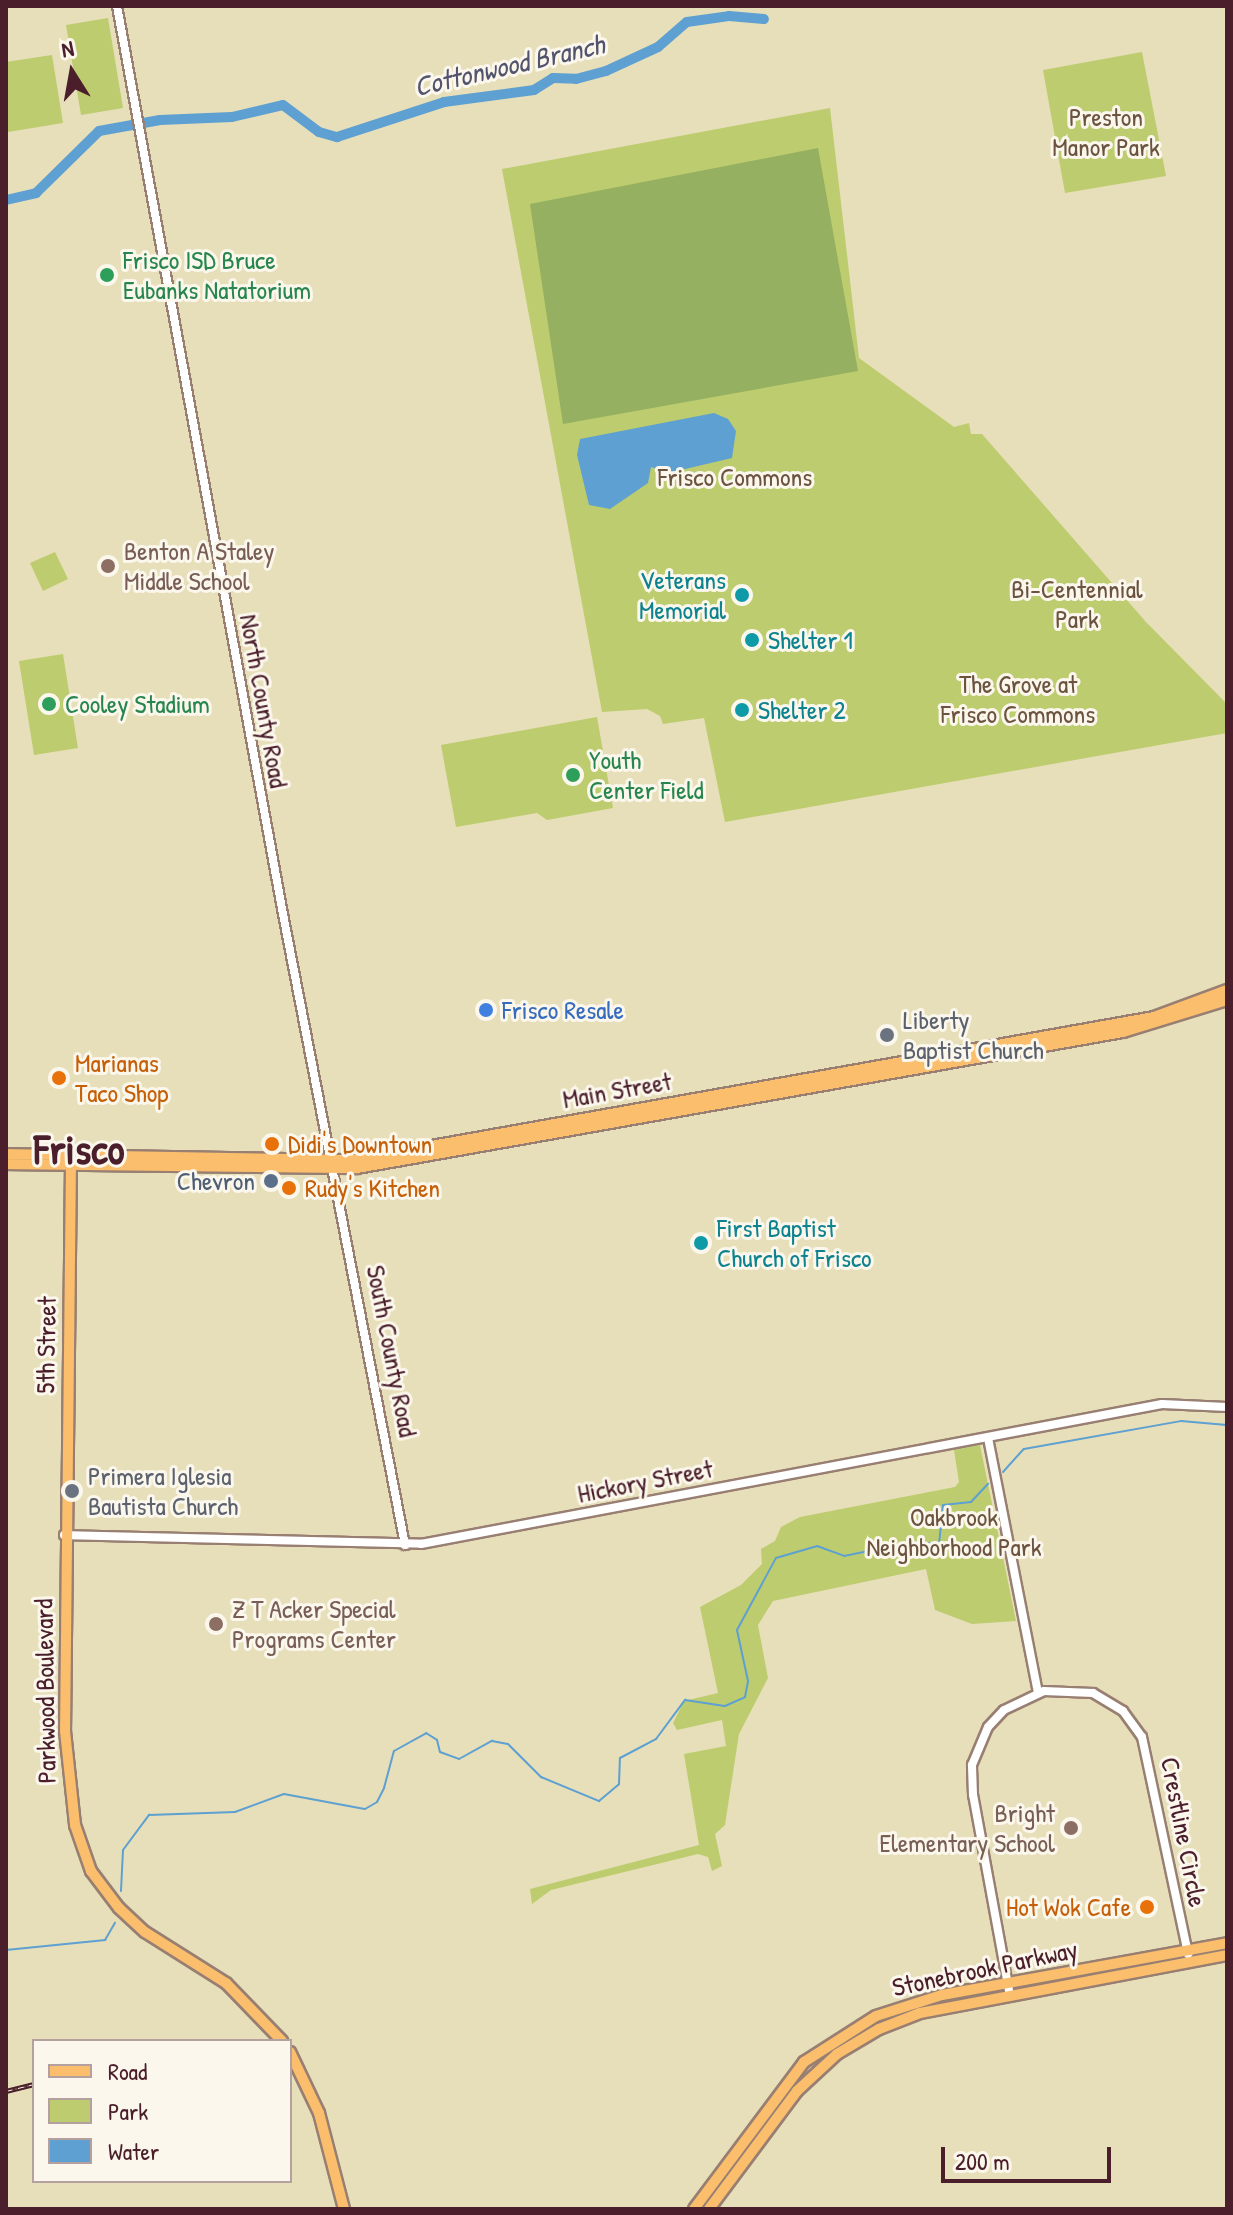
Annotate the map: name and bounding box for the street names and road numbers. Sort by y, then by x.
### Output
street label: North County Road [233,612,295,790]
street label: Main Street [560,1065,674,1115]
street label: South County Road [360,1263,424,1439]
street label: 5th Street [30,1296,62,1394]
street label: Hickory Street [575,1453,715,1509]
street label: Parkwood Boulevard [28,1598,62,1784]
street label: Crestline Circle [1154,1755,1214,1909]
street label: Stonebrook Parkway [890,1933,1080,2003]

